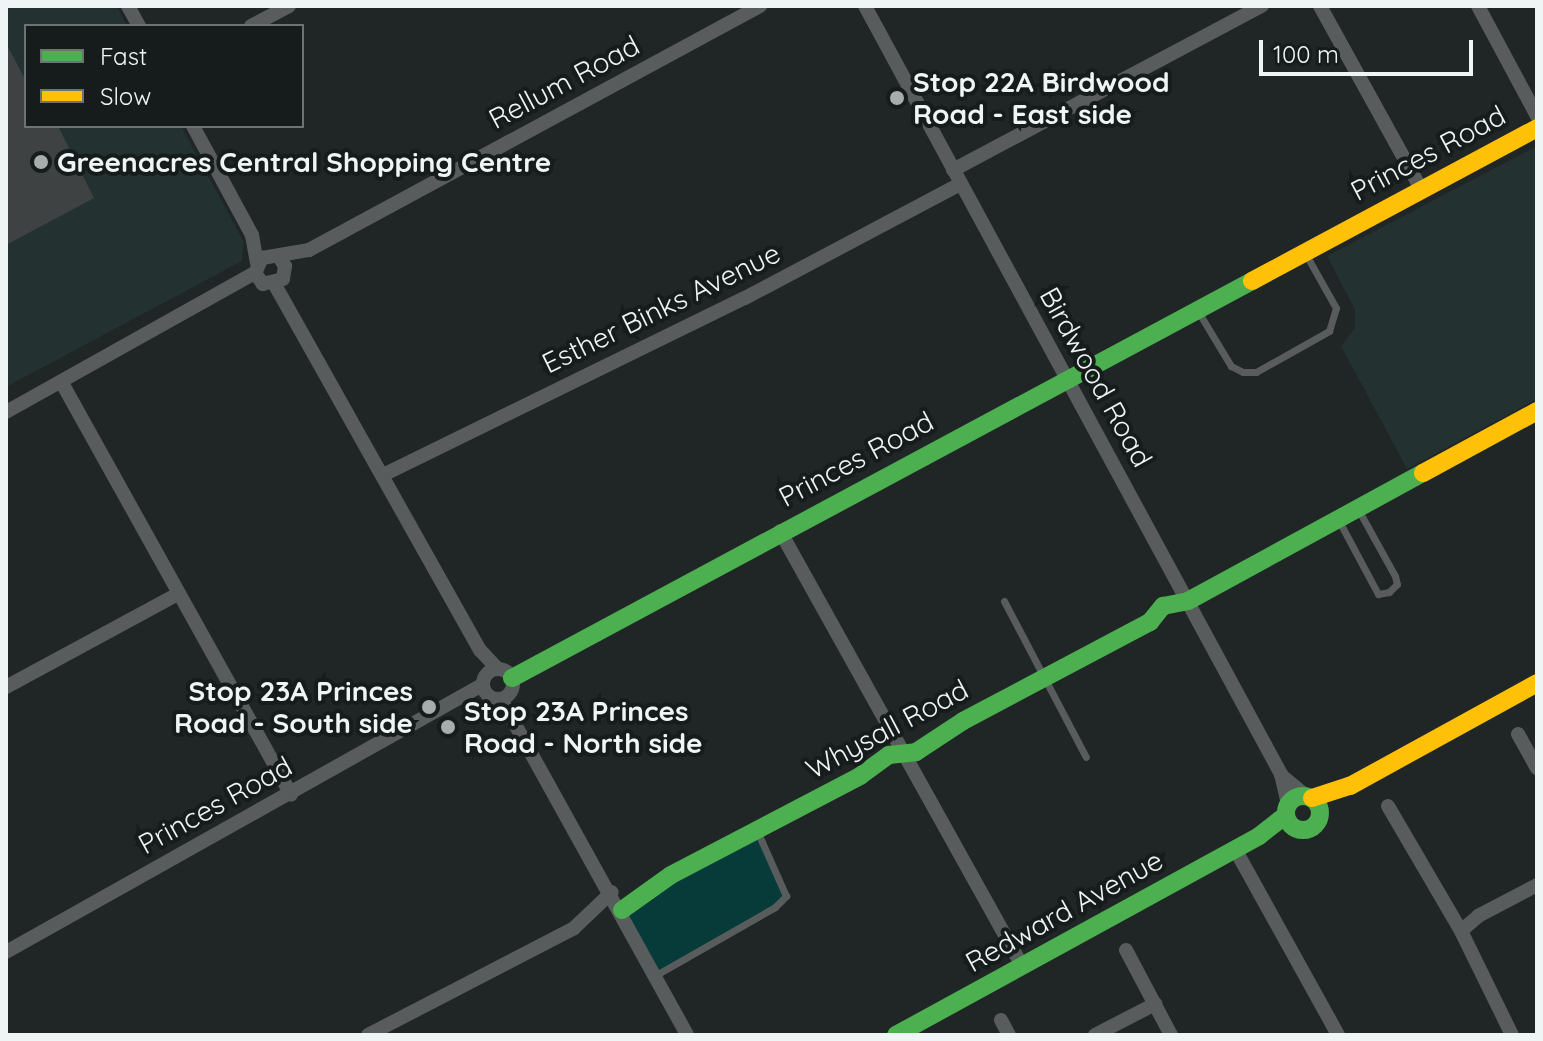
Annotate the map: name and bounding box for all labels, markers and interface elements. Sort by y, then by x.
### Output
legend [24,24,304,128]
scale bar [1263,24,1477,74]
street label: Rellum Road [483,28,645,136]
text: 100 m [1273,39,1339,69]
text: Fast [100,41,147,71]
place label: Stop 22A Birdwood Road - East side [913,65,1170,131]
text: Slow [100,81,151,111]
marker: Stop 22A Birdwood Road - East side [888,89,906,107]
street label: Princes Road [1345,98,1511,208]
place label: Greenacres Central Shopping Centre [57,145,551,179]
marker: Greenacres Central Shopping Centre [32,153,50,171]
street label: Esther Binks Avenue [537,236,785,380]
street label: Birdwood Road [1033,281,1159,473]
street label: Princes Road [773,404,939,514]
street label: Whysall Road [800,672,974,786]
place label: Stop 23A Princes Road - South side [174,674,413,740]
place label: Stop 23A Princes Road - North side [464,694,703,760]
marker: Stop 23A Princes Road - South side [420,698,438,716]
marker: Stop 23A Princes Road - North side [439,718,457,736]
street label: Princes Road [132,749,298,861]
street label: Redward Avenue [960,843,1168,979]

